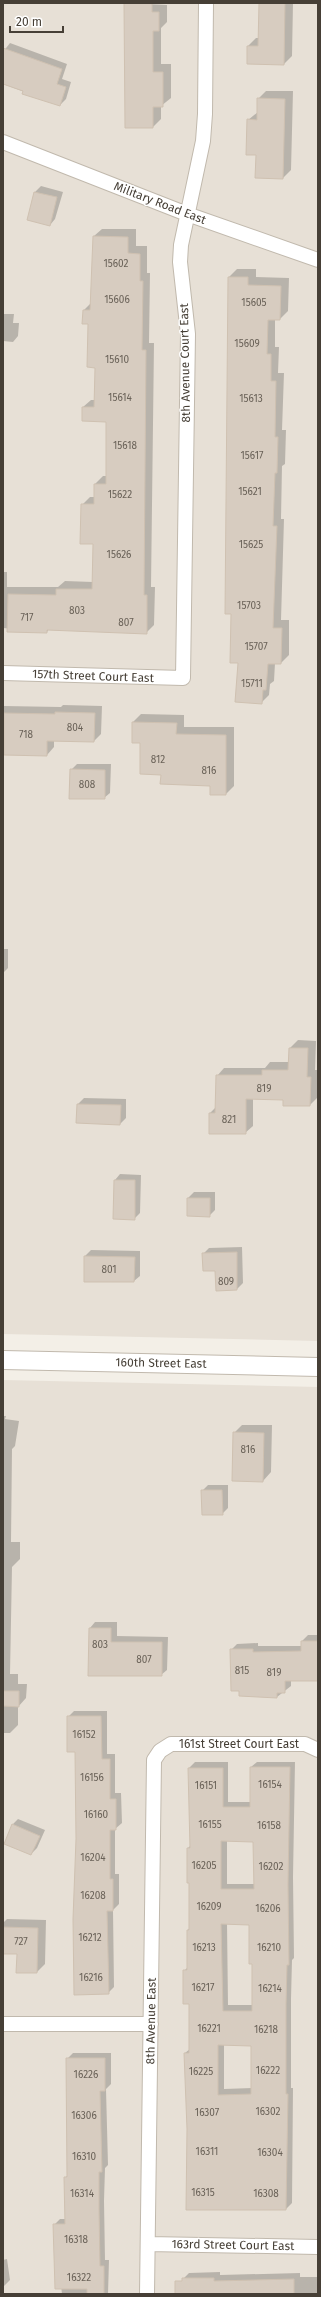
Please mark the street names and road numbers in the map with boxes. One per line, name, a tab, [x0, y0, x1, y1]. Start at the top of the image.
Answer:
street label: Military Road East	[112, 179, 209, 227]
street label: 8th Avenue Court East	[177, 303, 193, 423]
street label: 157th Street Court East	[32, 667, 155, 685]
street label: 160th Street East	[115, 1355, 207, 1371]
street label: 161st Street Court East	[179, 1737, 300, 1751]
street label: 8th Avenue East	[143, 1977, 159, 2065]
street label: 163rd Street Court East	[171, 2237, 295, 2253]

